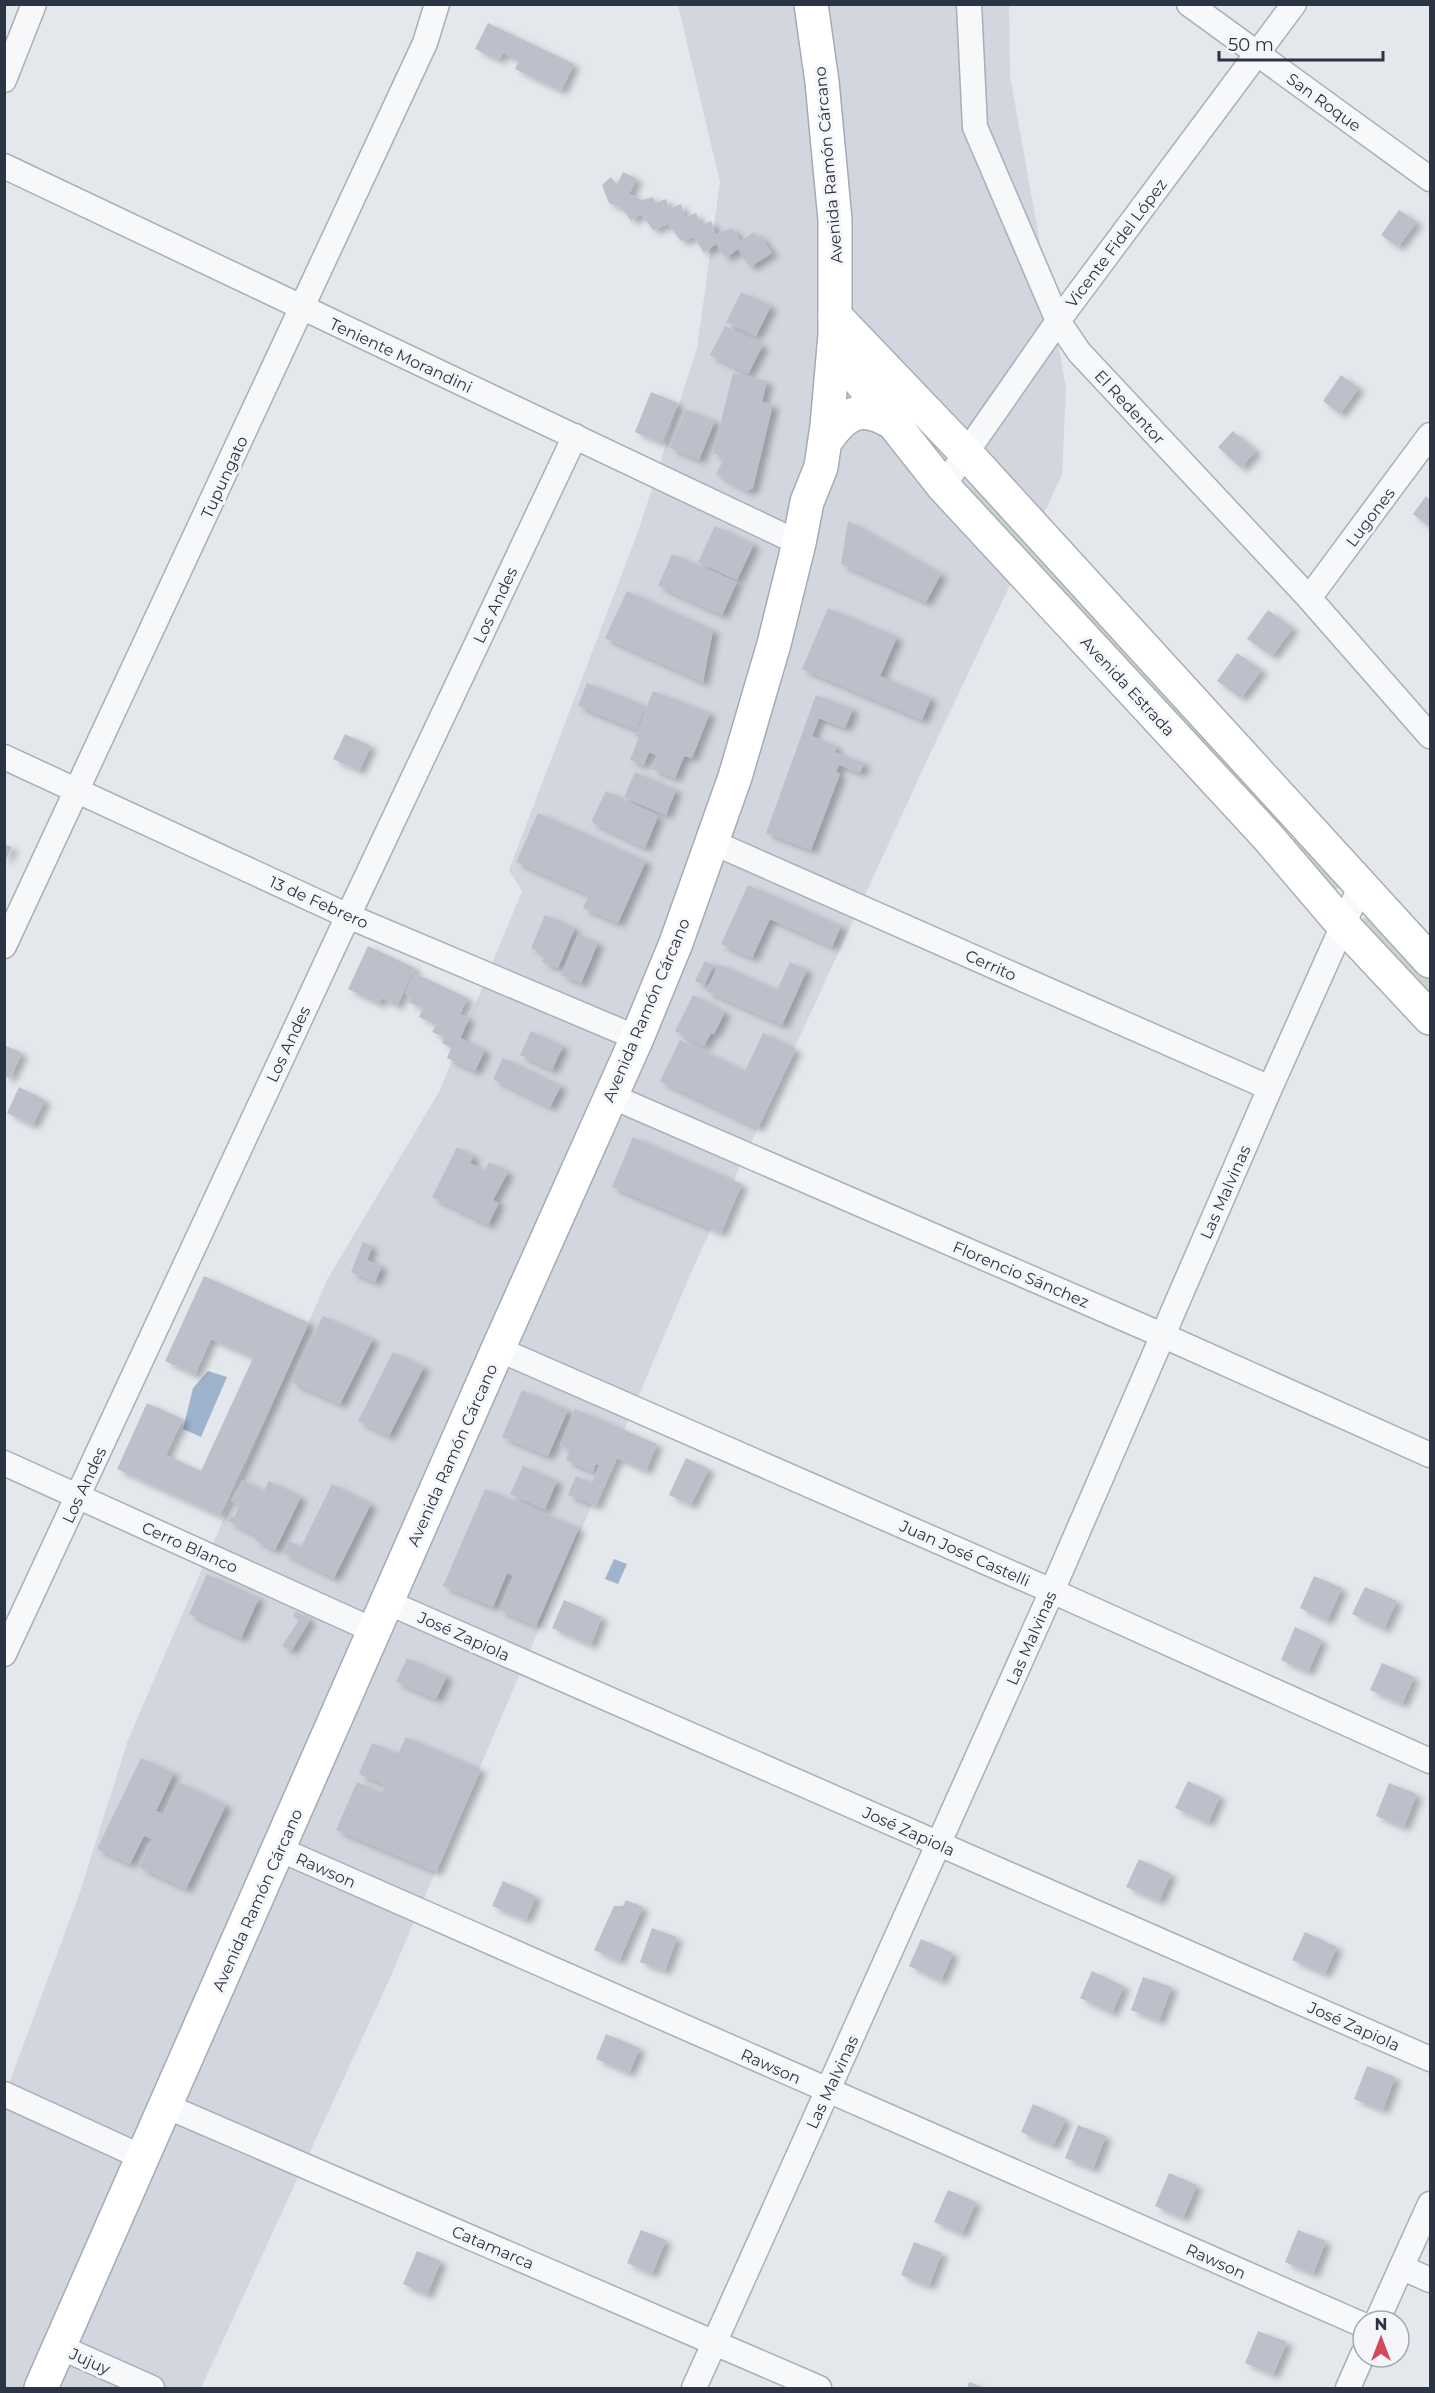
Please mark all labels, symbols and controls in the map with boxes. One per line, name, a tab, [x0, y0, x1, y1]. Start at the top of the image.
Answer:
scale bar	[1219, 24, 1382, 62]
text: 50 m	[1228, 34, 1274, 56]
street label: Avenida Ramón Cárcano	[810, 66, 847, 264]
street label: San Roque	[1283, 69, 1365, 136]
street label: Vicente Fidel López	[1062, 175, 1171, 311]
street label: Teniente Morandini	[326, 314, 475, 397]
street label: El Redentor	[1090, 366, 1169, 448]
street label: Tupungato	[197, 433, 252, 521]
street label: Lugones	[1342, 484, 1399, 551]
street label: Los Andes	[470, 564, 521, 646]
street label: Avenida Estrada	[1077, 633, 1179, 740]
street label: 13 de Febrero	[266, 872, 371, 933]
street label: Avenida Ramón Cárcano	[599, 915, 694, 1105]
street label: Cerrito	[962, 946, 1019, 985]
street label: Los Andes	[263, 1003, 314, 1085]
street label: Las Malvinas	[1196, 1142, 1255, 1242]
street label: Florencio Sánchez	[950, 1237, 1092, 1312]
street label: Avenida Ramón Cárcano	[404, 1361, 501, 1549]
street label: Los Andes	[59, 1444, 110, 1526]
street label: Juan José Castelli	[896, 1516, 1033, 1591]
street label: Cerro Blanco	[139, 1518, 241, 1577]
street label: Las Malvinas	[1002, 1588, 1061, 1688]
street label: José Zapiola	[414, 1607, 513, 1665]
street label: José Zapiola	[859, 1802, 958, 1860]
street label: Avenida Ramón Cárcano	[209, 1806, 306, 1994]
street label: Rawson	[293, 1849, 359, 1892]
street label: José Zapiola	[1304, 1997, 1403, 2055]
street label: Las Malvinas	[803, 2032, 862, 2132]
street label: Rawson	[738, 2045, 804, 2088]
street label: Catamarca	[449, 2222, 537, 2273]
street label: Rawson	[1183, 2240, 1249, 2283]
north arrow	[1351, 2309, 1411, 2369]
text: N	[1375, 2315, 1387, 2334]
street label: Jujuy	[66, 2344, 113, 2379]

